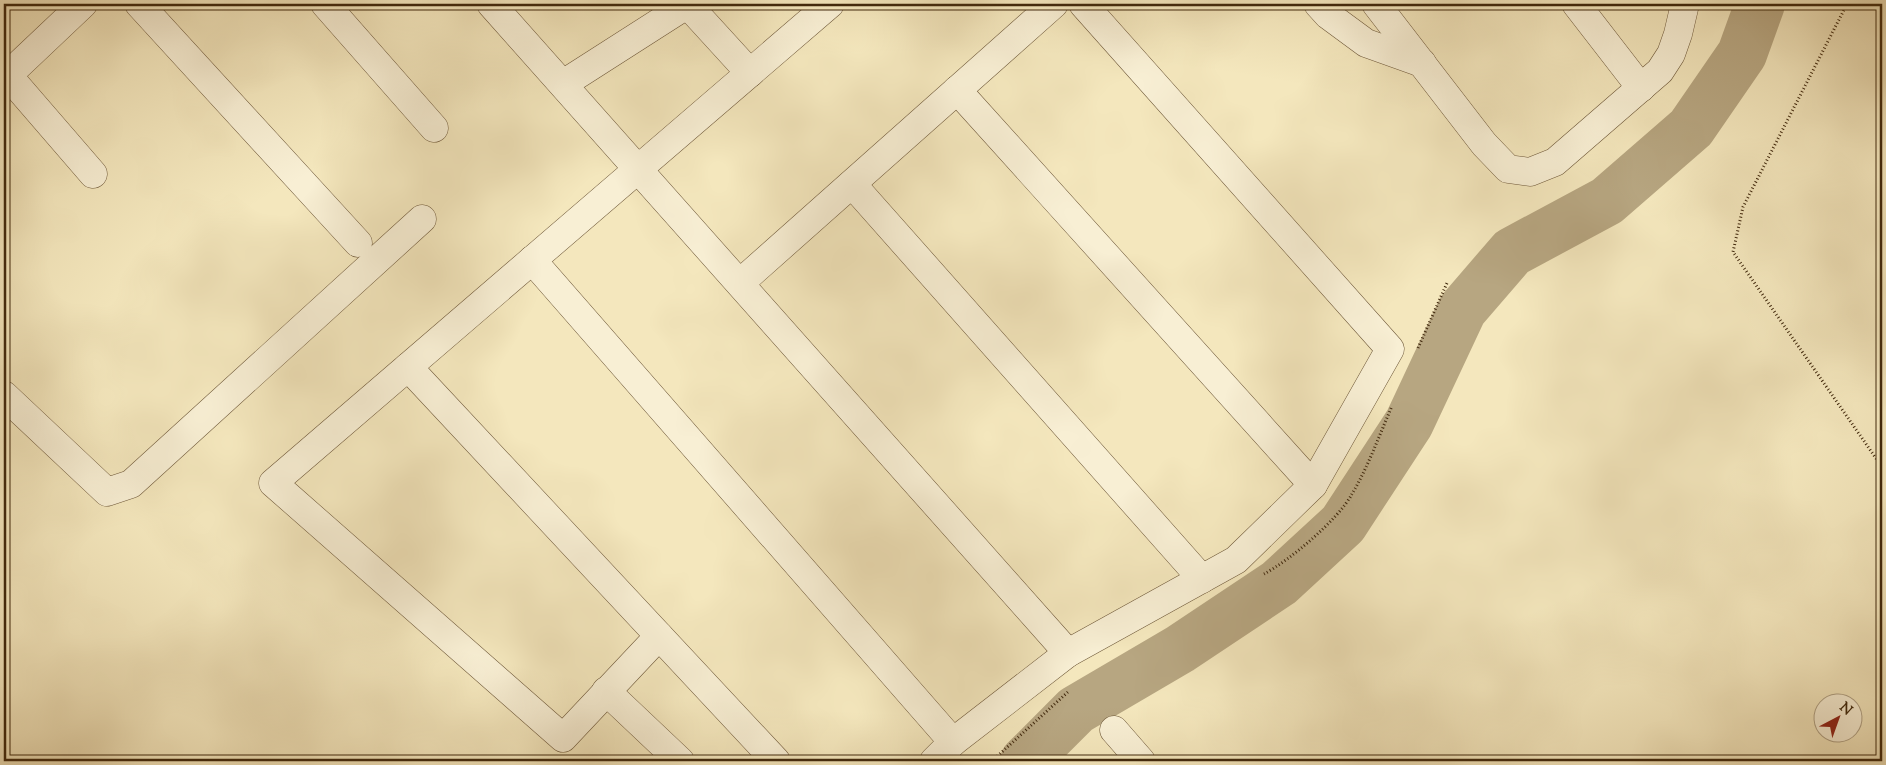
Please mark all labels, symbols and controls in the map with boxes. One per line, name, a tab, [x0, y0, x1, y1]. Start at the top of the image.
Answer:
north arrow	[1814, 692, 1864, 742]
text: N	[1834, 698, 1856, 721]

